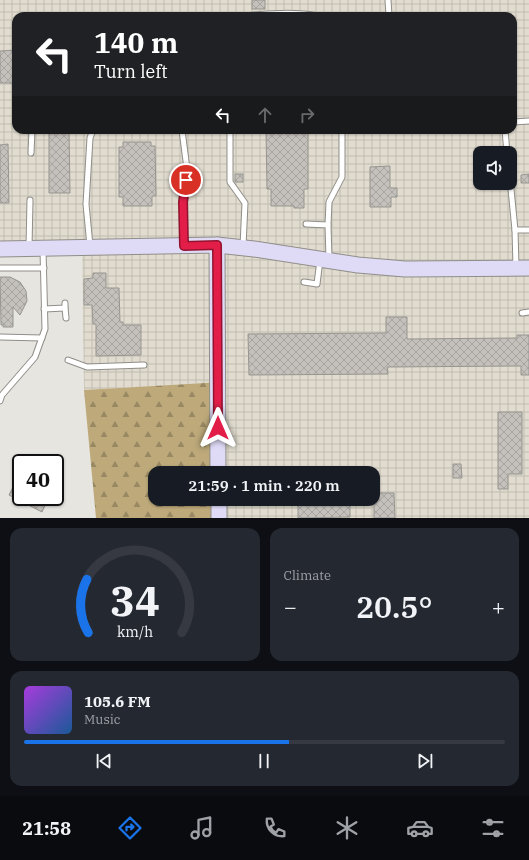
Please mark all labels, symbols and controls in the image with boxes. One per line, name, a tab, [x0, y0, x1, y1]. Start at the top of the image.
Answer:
text: 140 m	[94, 24, 178, 61]
icon: left	[28, 28, 80, 80]
text: Turn left	[94, 60, 168, 83]
icon: left	[212, 104, 234, 126]
icon: ahead	[254, 104, 276, 126]
icon: right	[296, 104, 318, 126]
map controls	[473, 146, 517, 190]
button: sound	[473, 146, 517, 190]
pin	[169, 163, 203, 197]
icon: arrive	[175, 169, 197, 191]
position arrow	[197, 407, 239, 449]
speed limit sign: 40	[12, 454, 64, 506]
text: 21:59 · 1 min · 220 m	[188, 476, 340, 495]
text: Climate	[284, 567, 331, 584]
text: 34	[110, 572, 160, 626]
text: 20.5°	[356, 587, 432, 626]
text: −	[284, 592, 297, 621]
text: +	[492, 592, 505, 621]
text: km/h	[117, 621, 153, 640]
text: 105.6 FM	[84, 692, 151, 711]
text: Music	[84, 711, 121, 728]
icon: previous	[93, 750, 115, 772]
icon: pause	[253, 750, 275, 772]
icon: next	[414, 750, 436, 772]
icon: directions	[116, 814, 144, 842]
icon: music	[188, 814, 216, 842]
icon: phone	[261, 814, 289, 842]
icon: climate	[333, 814, 361, 842]
icon: car	[406, 814, 434, 842]
icon: filters	[479, 814, 507, 842]
text: 21:58	[22, 817, 71, 840]

